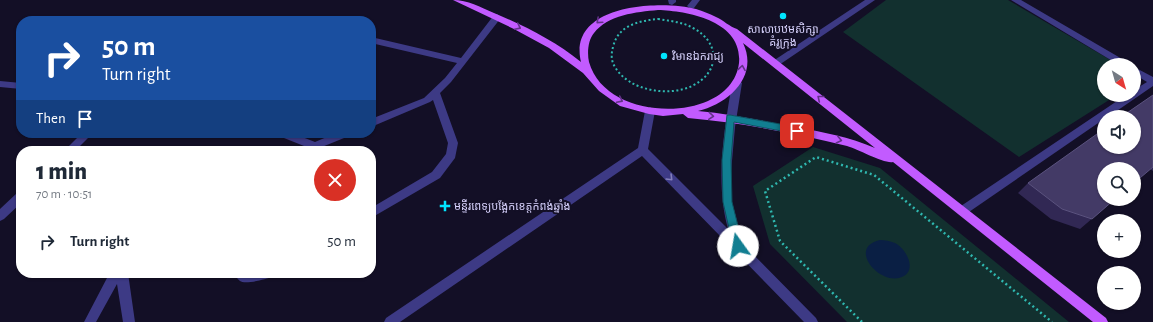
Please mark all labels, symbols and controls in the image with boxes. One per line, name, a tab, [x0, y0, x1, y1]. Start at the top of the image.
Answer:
marker: សាលាបឋមសិក្សា គំរូក្រុង	[778, 11, 788, 21]
one-way arrow	[596, 17, 604, 24]
one-way arrow	[514, 22, 521, 30]
place label: សាលាបឋមសិក្សា គំរូក្រុង	[747, 22, 819, 49]
icon: right	[36, 32, 88, 84]
text: 50 m	[102, 33, 156, 61]
place label: វិមានឯករាជ្យ	[671, 50, 724, 63]
marker: វិមានឯករាជ្យ	[659, 51, 669, 61]
north arrow	[1097, 58, 1141, 102]
map controls	[1097, 58, 1141, 310]
one-way arrow	[737, 65, 746, 72]
text: Turn right	[102, 66, 171, 84]
one-way arrow	[615, 95, 623, 103]
one-way arrow	[817, 96, 824, 103]
icon: arrive	[74, 108, 96, 130]
button: sound	[1097, 110, 1141, 154]
text: Then	[36, 111, 66, 126]
one-way arrow	[708, 111, 714, 120]
pin	[780, 114, 814, 148]
icon: arrive	[786, 120, 808, 142]
one-way arrow	[835, 135, 842, 144]
button: close	[314, 159, 356, 201]
text: 1 min	[36, 160, 87, 184]
button: search	[1097, 162, 1141, 206]
one-way arrow	[665, 173, 673, 181]
text: 70 m · 10:51	[36, 188, 92, 201]
place label: មន្ទីរពេទ្យបង្អែកខេត្តកំពង់ឆ្នាំង	[454, 199, 571, 213]
marker: មន្ទីរពេទ្យបង្អែកខេត្តកំពង់ឆ្នាំង	[439, 200, 451, 212]
button: +	[1097, 214, 1141, 258]
position arrow	[717, 225, 759, 267]
icon: right	[36, 231, 58, 253]
text: Turn right	[70, 234, 129, 249]
text: 50 m	[327, 234, 356, 249]
button: −	[1097, 266, 1141, 310]

